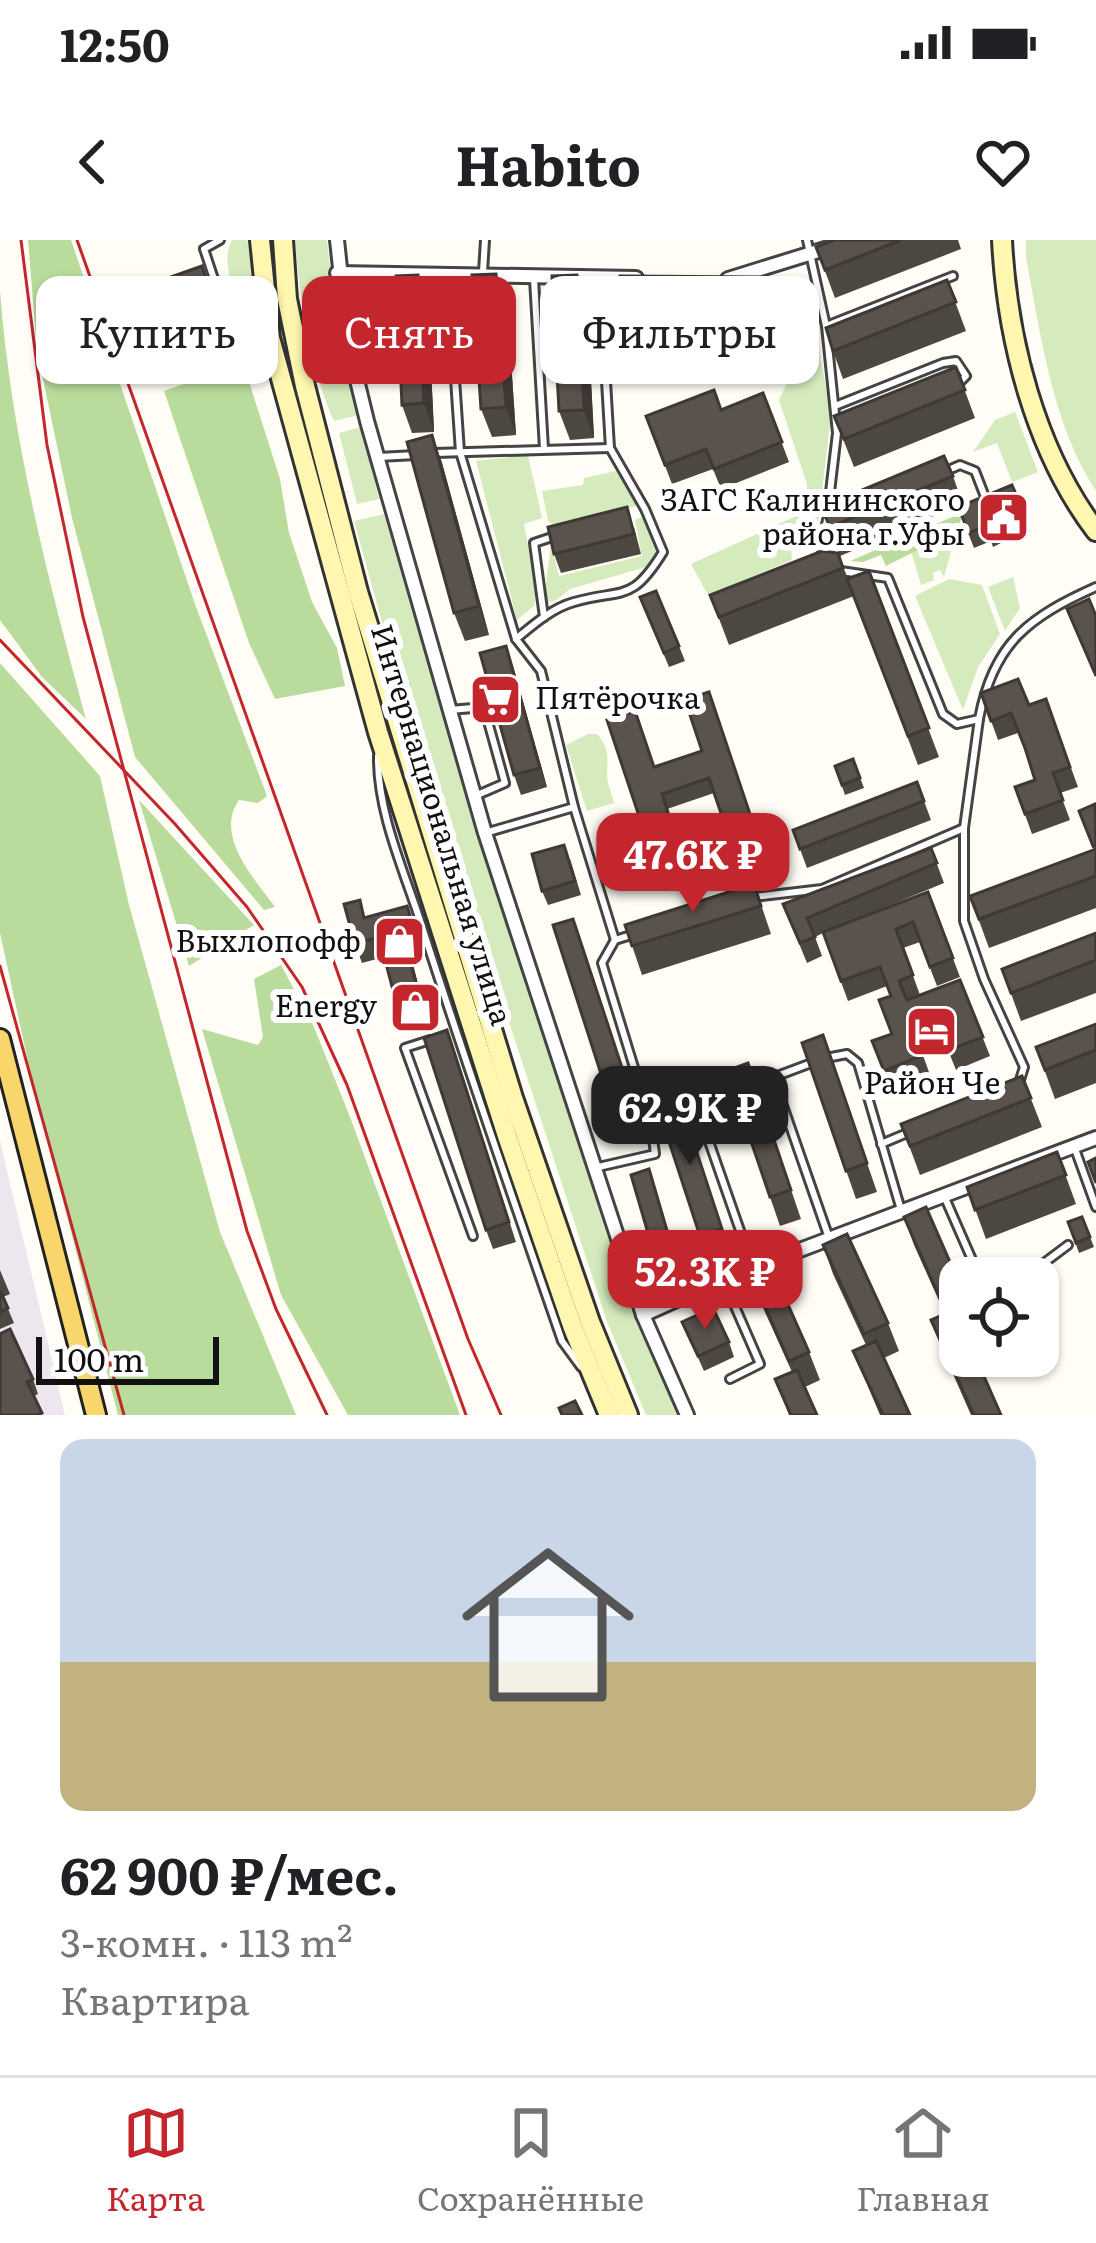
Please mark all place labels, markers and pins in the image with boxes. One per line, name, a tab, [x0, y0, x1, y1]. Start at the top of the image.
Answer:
place label: ЗАГС Калининского района г.Уфы	[660, 476, 965, 554]
public building icon: ЗАГС Калининского района г.Уфы	[976, 490, 1032, 546]
supermarket icon: Пятёрочка	[468, 671, 524, 727]
place label: Пятёрочка	[535, 674, 701, 718]
pin: 47.6K ₽	[582, 813, 804, 915]
shop icon: Выхлопофф	[372, 914, 428, 970]
place label: Выхлопофф	[176, 917, 361, 961]
shop icon: Energy	[388, 979, 444, 1035]
place label: Energy	[275, 982, 378, 1026]
hotel icon: Район Че	[904, 1004, 960, 1060]
place label: Район Че	[864, 1059, 1000, 1103]
pin: 62.9K ₽	[579, 1066, 801, 1168]
pin: 52.3K ₽	[594, 1230, 816, 1332]

